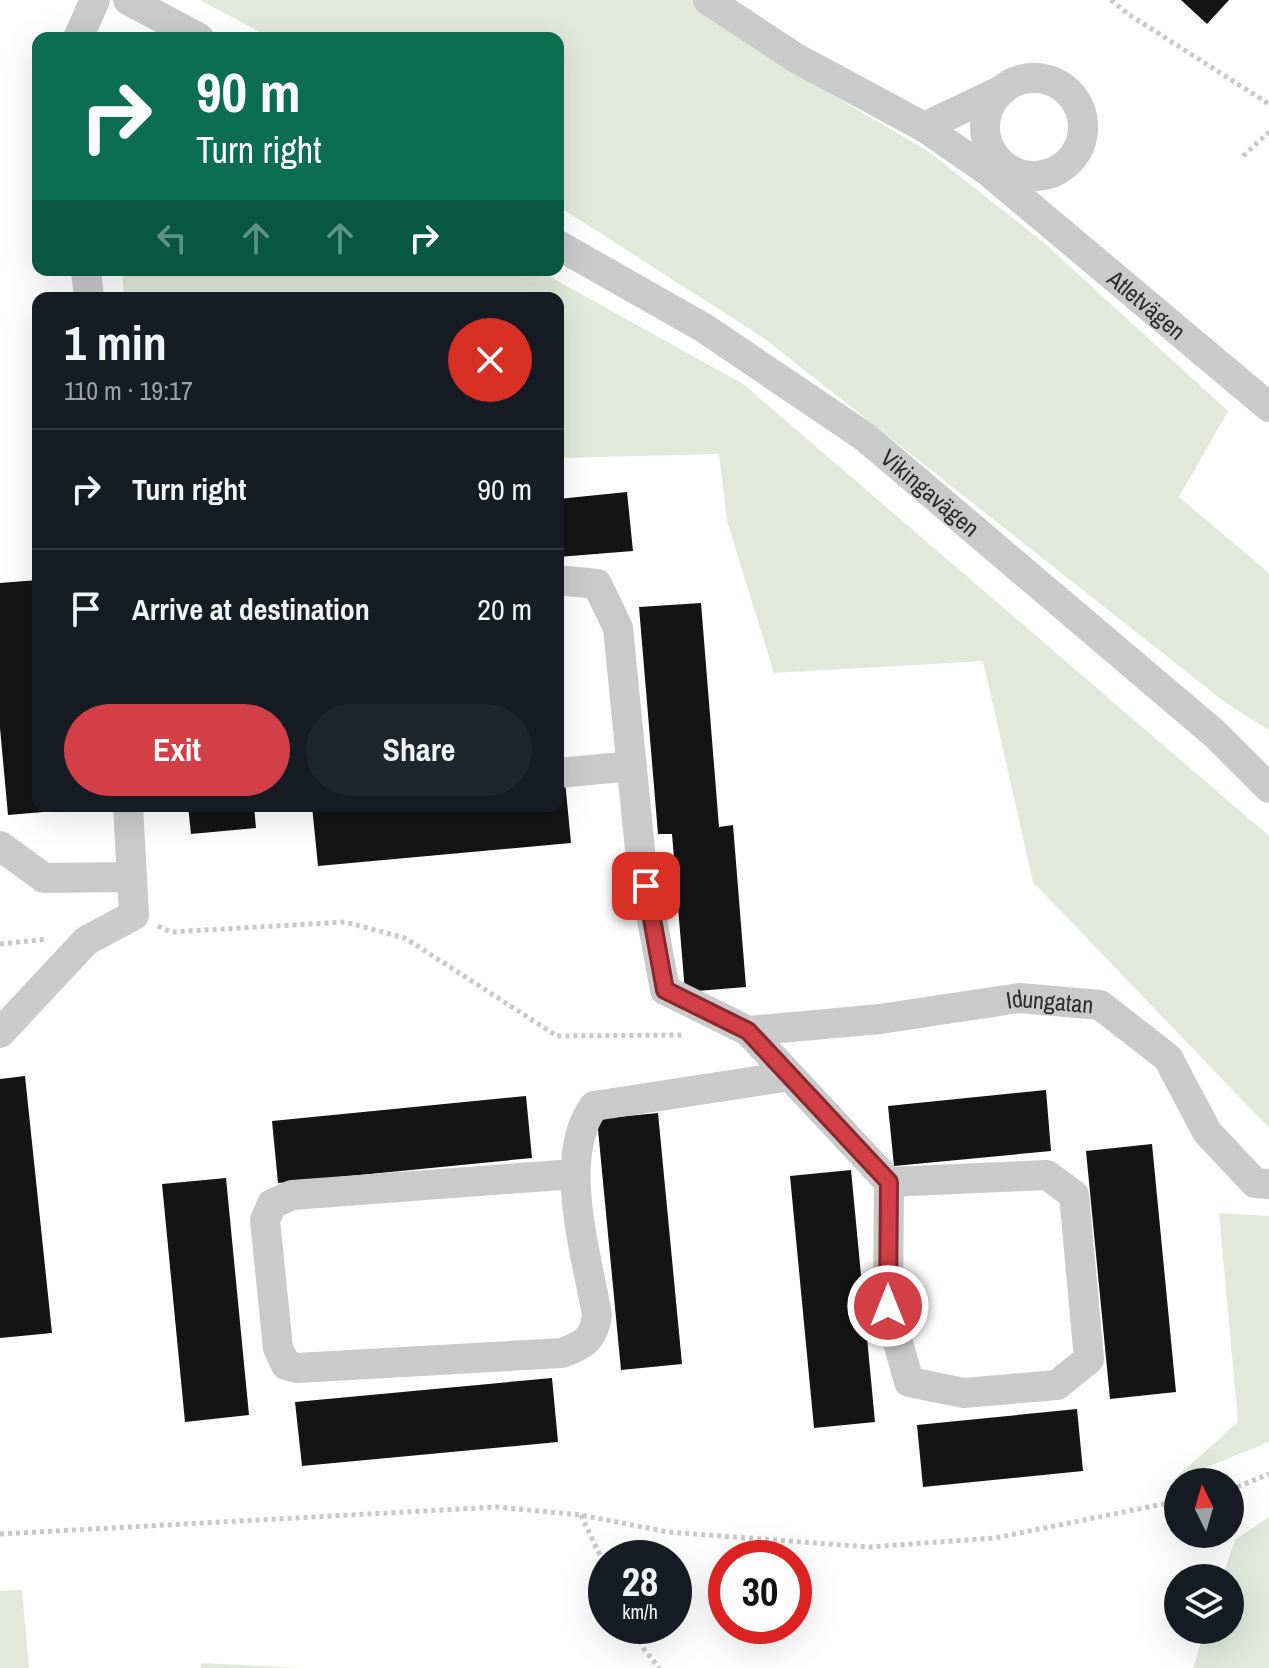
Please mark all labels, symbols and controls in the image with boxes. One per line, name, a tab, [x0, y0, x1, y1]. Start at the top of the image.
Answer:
text: 90 m	[196, 54, 301, 129]
icon: right	[64, 64, 168, 168]
text: Turn right	[196, 126, 321, 174]
icon: left	[150, 216, 194, 260]
icon: ahead	[234, 216, 278, 260]
icon: ahead	[318, 216, 362, 260]
icon: right	[402, 216, 446, 260]
street label: Atletvägen	[1100, 262, 1193, 347]
text: 1 min	[64, 310, 167, 375]
button: close	[448, 318, 532, 402]
text: 110 m · 19:17	[64, 373, 193, 408]
street label: Vikingavägen	[874, 441, 986, 543]
icon: right	[64, 467, 108, 511]
text: Turn right	[132, 469, 246, 509]
text: 90 m	[477, 469, 532, 509]
icon: arrive	[64, 587, 108, 631]
text: Arrive at destination	[132, 589, 370, 629]
text: 20 m	[477, 589, 532, 629]
button: Exit	[64, 704, 290, 796]
button: Share	[306, 704, 532, 796]
pin	[612, 852, 680, 920]
icon: arrive	[624, 864, 668, 908]
street label: Idungatan	[1004, 982, 1095, 1020]
position arrow	[846, 1264, 930, 1348]
north arrow	[1164, 1468, 1244, 1548]
map controls	[1164, 1468, 1244, 1644]
speed limit sign: 30	[708, 1540, 812, 1644]
text: 28	[622, 1555, 658, 1608]
button: layers	[1164, 1564, 1244, 1644]
text: km/h	[622, 1598, 658, 1625]

